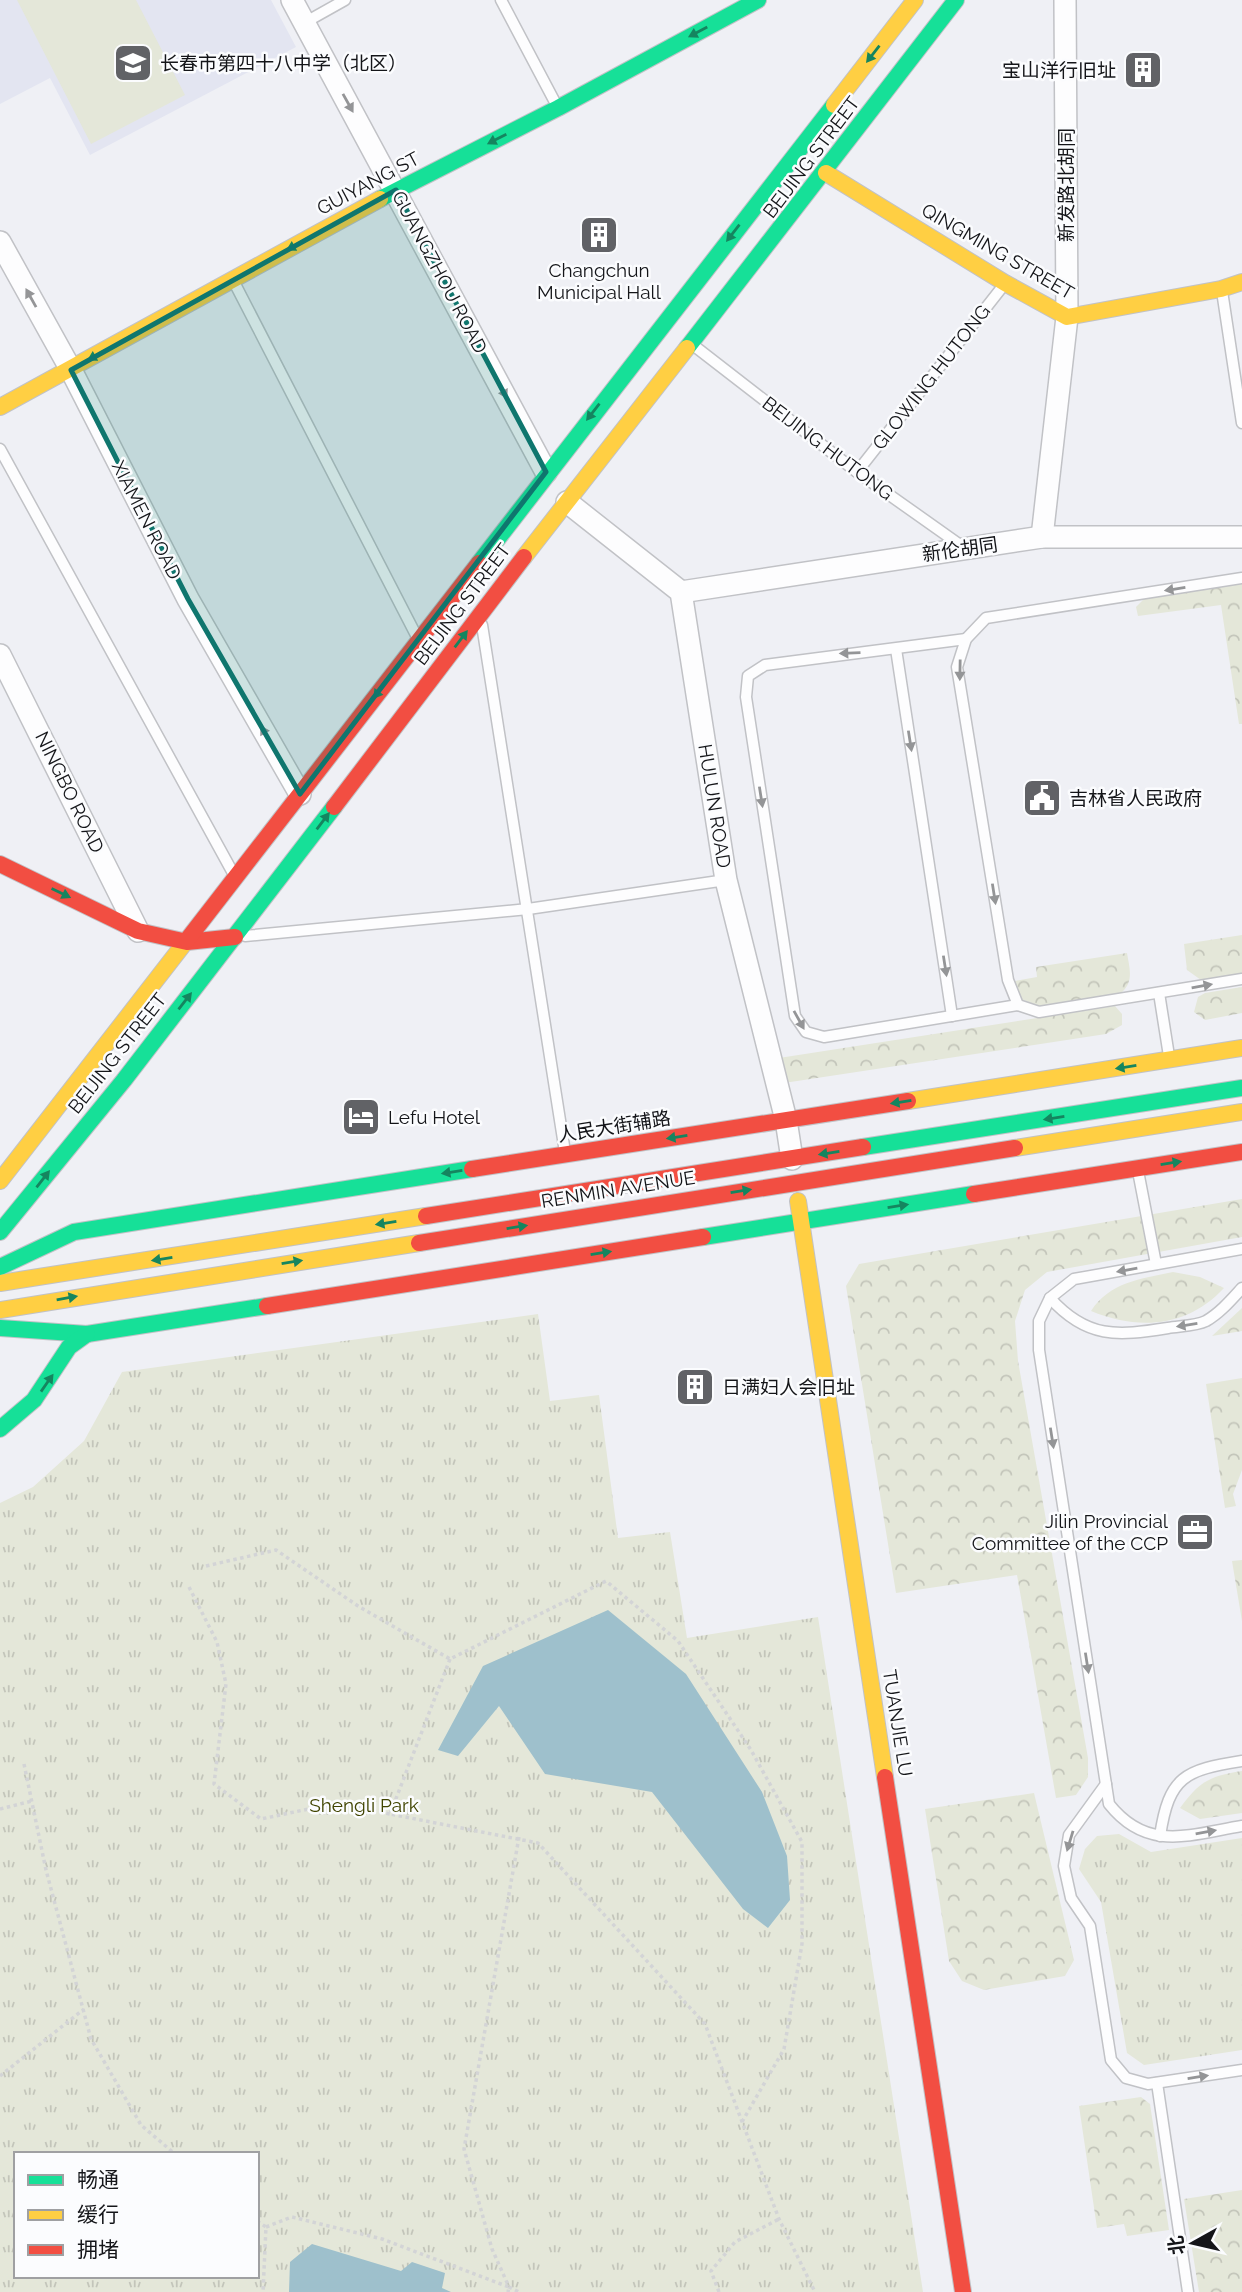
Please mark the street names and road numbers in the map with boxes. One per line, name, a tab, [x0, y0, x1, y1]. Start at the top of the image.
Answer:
street label: BEIJING STREET	[758, 92, 864, 222]
street label: 新发路北胡同	[1055, 128, 1077, 242]
street label: GUIYANG ST	[313, 147, 423, 219]
street label: GUANGZHOU ROAD	[388, 187, 492, 357]
street label: QINGMING STREET	[918, 198, 1078, 304]
street label: GLOWING HUTONG	[868, 300, 994, 454]
street label: BEIJING HUTONG	[758, 392, 898, 504]
street label: XIAMEN ROAD	[108, 457, 186, 583]
street label: 新伦胡同	[921, 533, 999, 565]
street label: BEIJING STREET	[409, 539, 515, 669]
street label: NINGBO ROAD	[31, 728, 109, 856]
street label: HULUN ROAD	[694, 742, 736, 870]
street label: BEIJING STREET	[63, 988, 171, 1117]
street label: 人民大街辅路	[556, 1106, 672, 1146]
street label: RENMIN AVENUE	[539, 1166, 697, 1212]
street label: TUANJIE LU	[879, 1668, 917, 1778]

